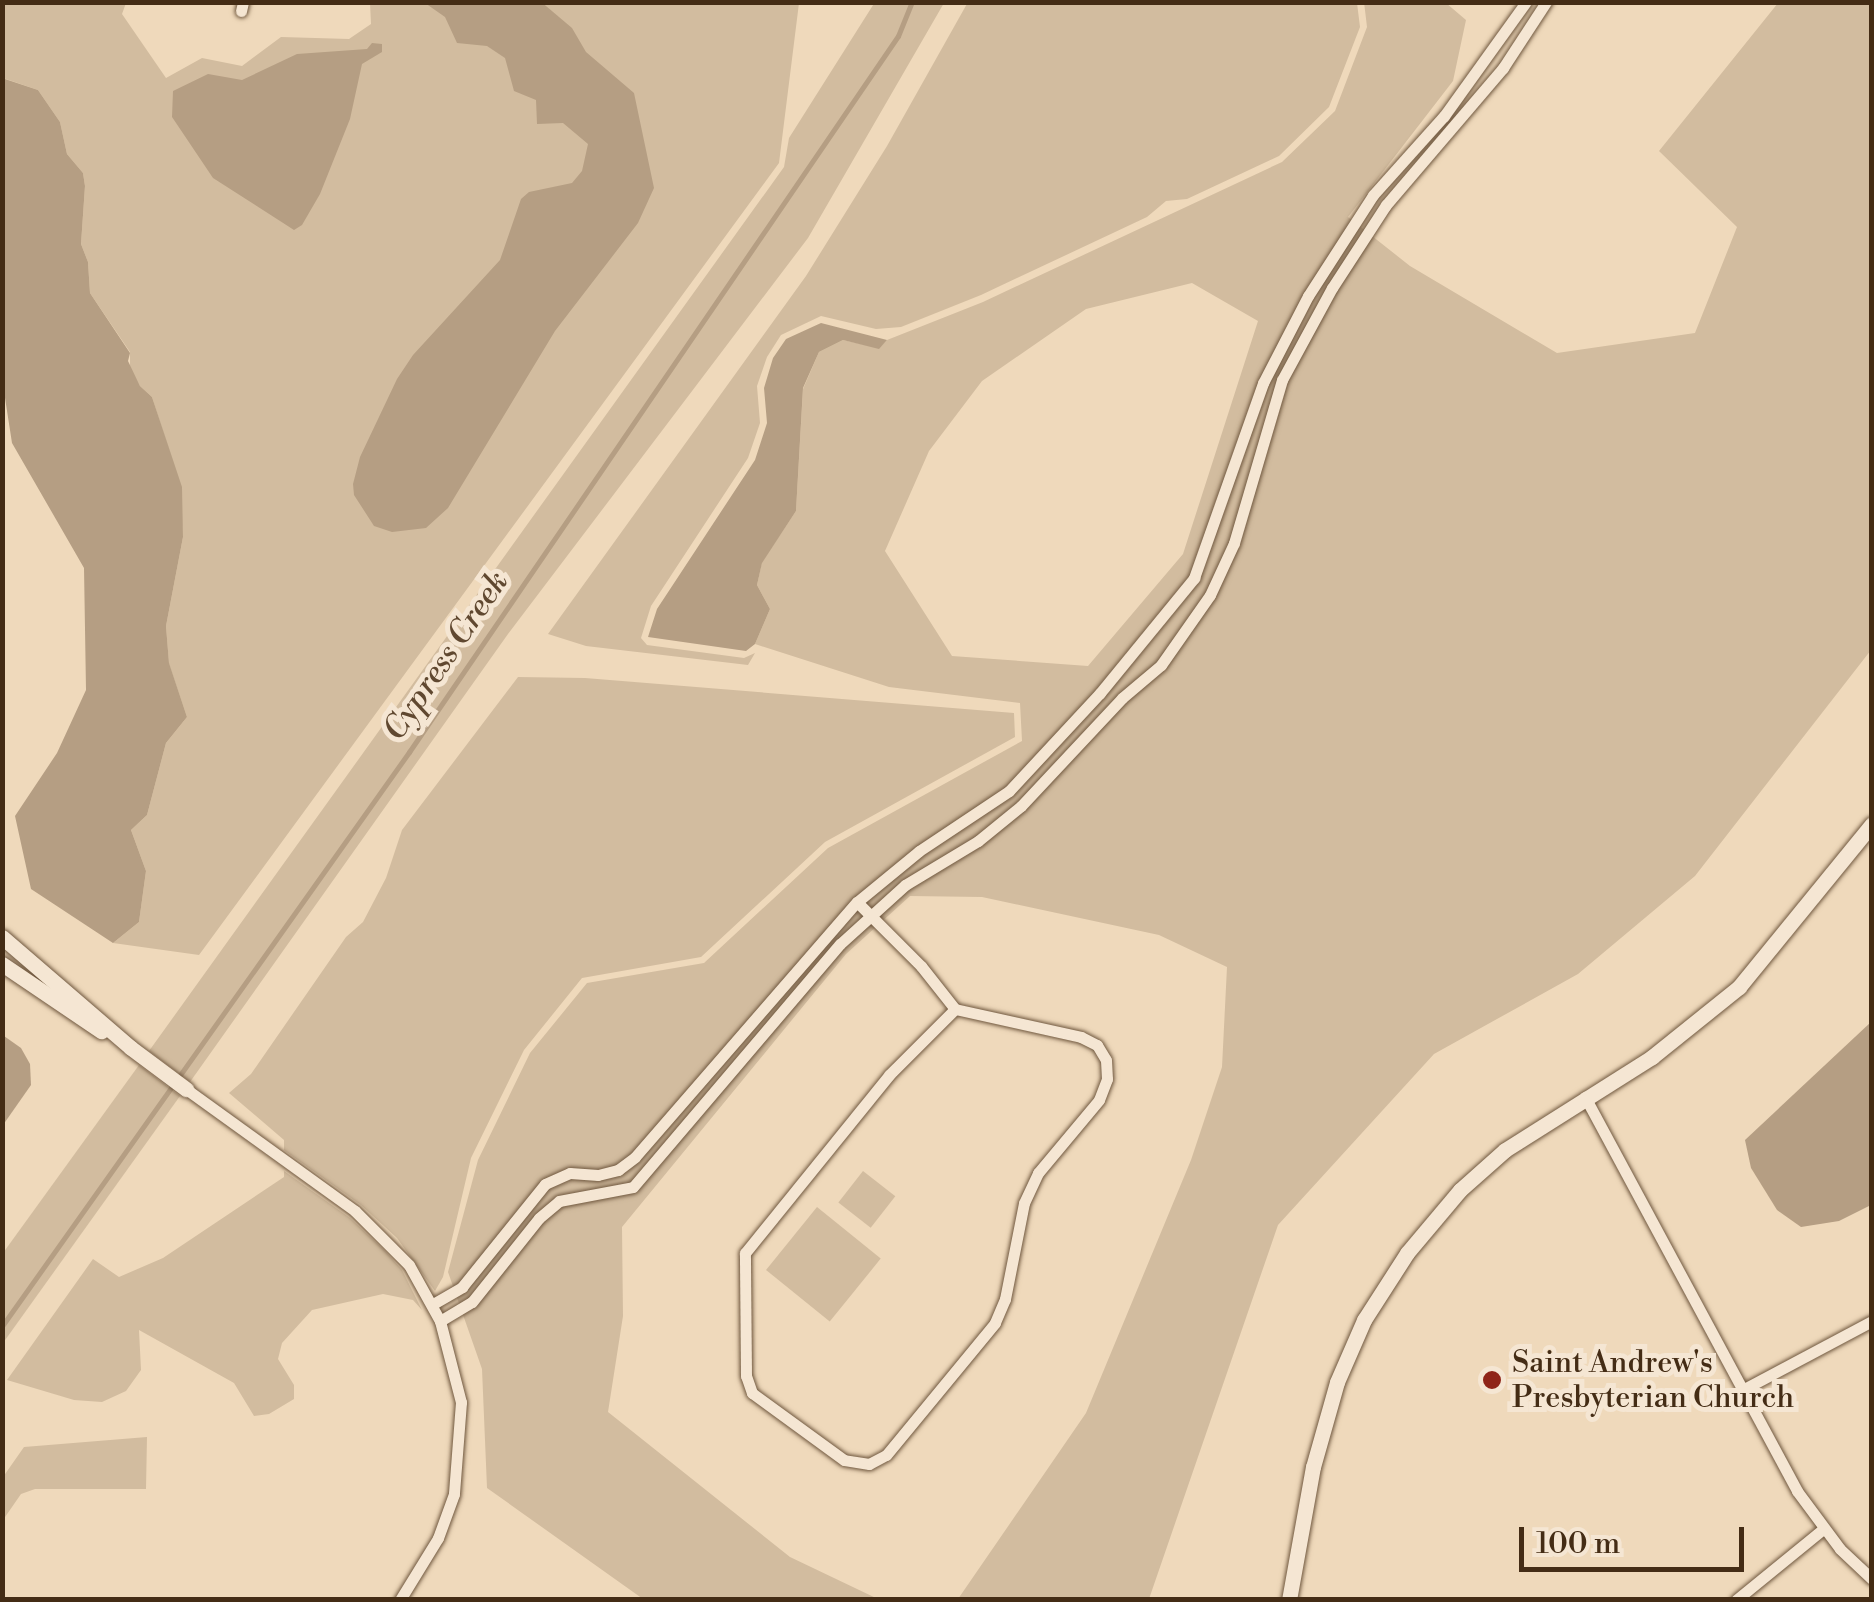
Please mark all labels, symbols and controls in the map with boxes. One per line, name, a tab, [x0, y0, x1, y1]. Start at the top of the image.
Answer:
water label: Cypress Creek	[375, 564, 517, 748]
place label: Saint Andrew's Presbyterian Church	[1512, 1345, 1794, 1416]
marker: Saint Andrew's Presbyterian Church	[1481, 1369, 1503, 1391]
scale bar	[1524, 1507, 1749, 1569]
text: 100 m	[1536, 1525, 1620, 1563]

